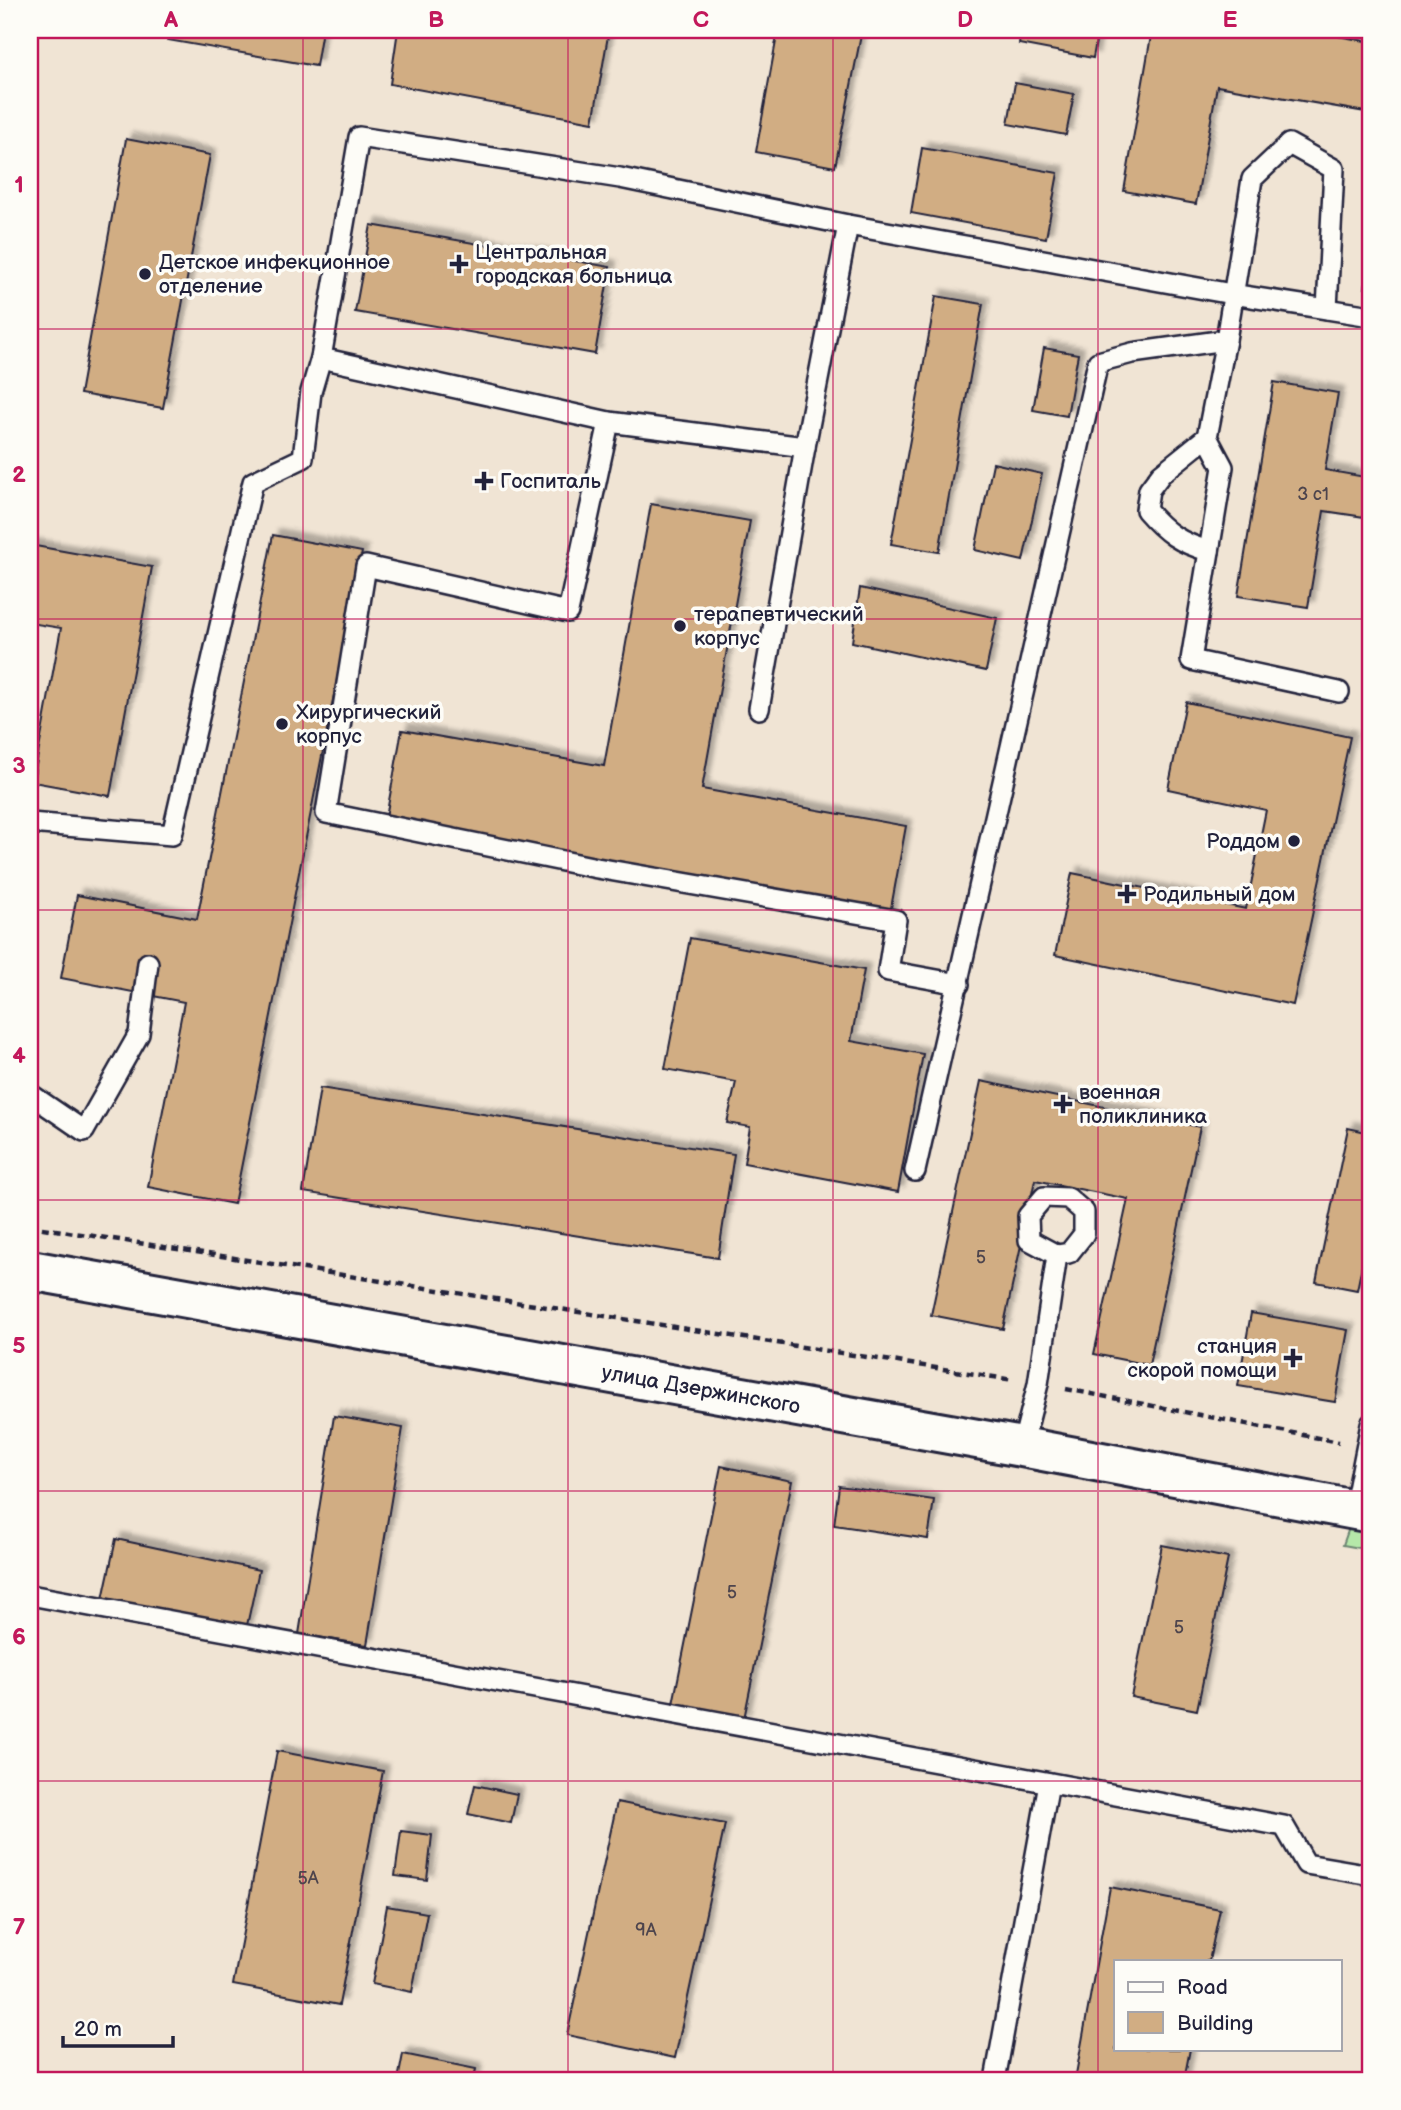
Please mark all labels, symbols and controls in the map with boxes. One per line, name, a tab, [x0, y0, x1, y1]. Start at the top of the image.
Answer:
text: A	[163, 6, 179, 34]
text: B	[428, 6, 444, 34]
text: C	[693, 6, 709, 34]
text: D	[957, 6, 973, 34]
text: E	[1223, 6, 1238, 34]
text: 1	[14, 171, 24, 199]
place label: Центральная городская больница	[475, 240, 673, 289]
place label: Детское инфекционное отделение	[159, 250, 390, 299]
marker: Центральная городская больница	[449, 254, 469, 274]
marker: Детское инфекционное отделение	[137, 266, 153, 282]
text: 2	[12, 461, 26, 489]
place label: Госпиталь	[500, 469, 601, 494]
marker: Госпиталь	[474, 471, 494, 491]
house number: 3 с1	[1297, 484, 1329, 505]
place label: терапевтический корпус	[694, 602, 864, 651]
marker: терапевтический корпус	[672, 618, 688, 634]
place label: Хирургический корпус	[296, 700, 441, 749]
marker: Хирургический корпус	[274, 716, 290, 732]
text: 3	[12, 752, 26, 780]
place label: Роддом	[1206, 829, 1280, 854]
marker: Роддом	[1286, 833, 1302, 849]
place label: Родильный дом	[1143, 882, 1296, 907]
marker: Родильный дом	[1117, 884, 1137, 904]
text: 4	[12, 1042, 26, 1070]
place label: военная поликлиника	[1079, 1080, 1208, 1129]
marker: военная поликлиника	[1053, 1094, 1073, 1114]
house number: 5	[976, 1247, 986, 1268]
text: 5	[12, 1332, 26, 1360]
place label: станция скорой помощи	[1128, 1334, 1277, 1383]
marker: станция скорой помощи	[1283, 1348, 1303, 1368]
street label: улица Дзержинского	[600, 1360, 802, 1419]
house number: 5	[727, 1582, 737, 1603]
house number: 5	[1174, 1617, 1184, 1638]
text: 6	[12, 1623, 26, 1651]
house number: 5А	[297, 1868, 319, 1889]
text: 7	[13, 1913, 26, 1941]
house number: 9А	[635, 1920, 657, 1941]
legend	[1114, 1960, 1342, 2050]
text: Road	[1177, 1975, 1228, 2000]
scale bar	[63, 2005, 173, 2049]
text: Building	[1177, 2011, 1253, 2036]
text: 20 m	[74, 2017, 122, 2042]

